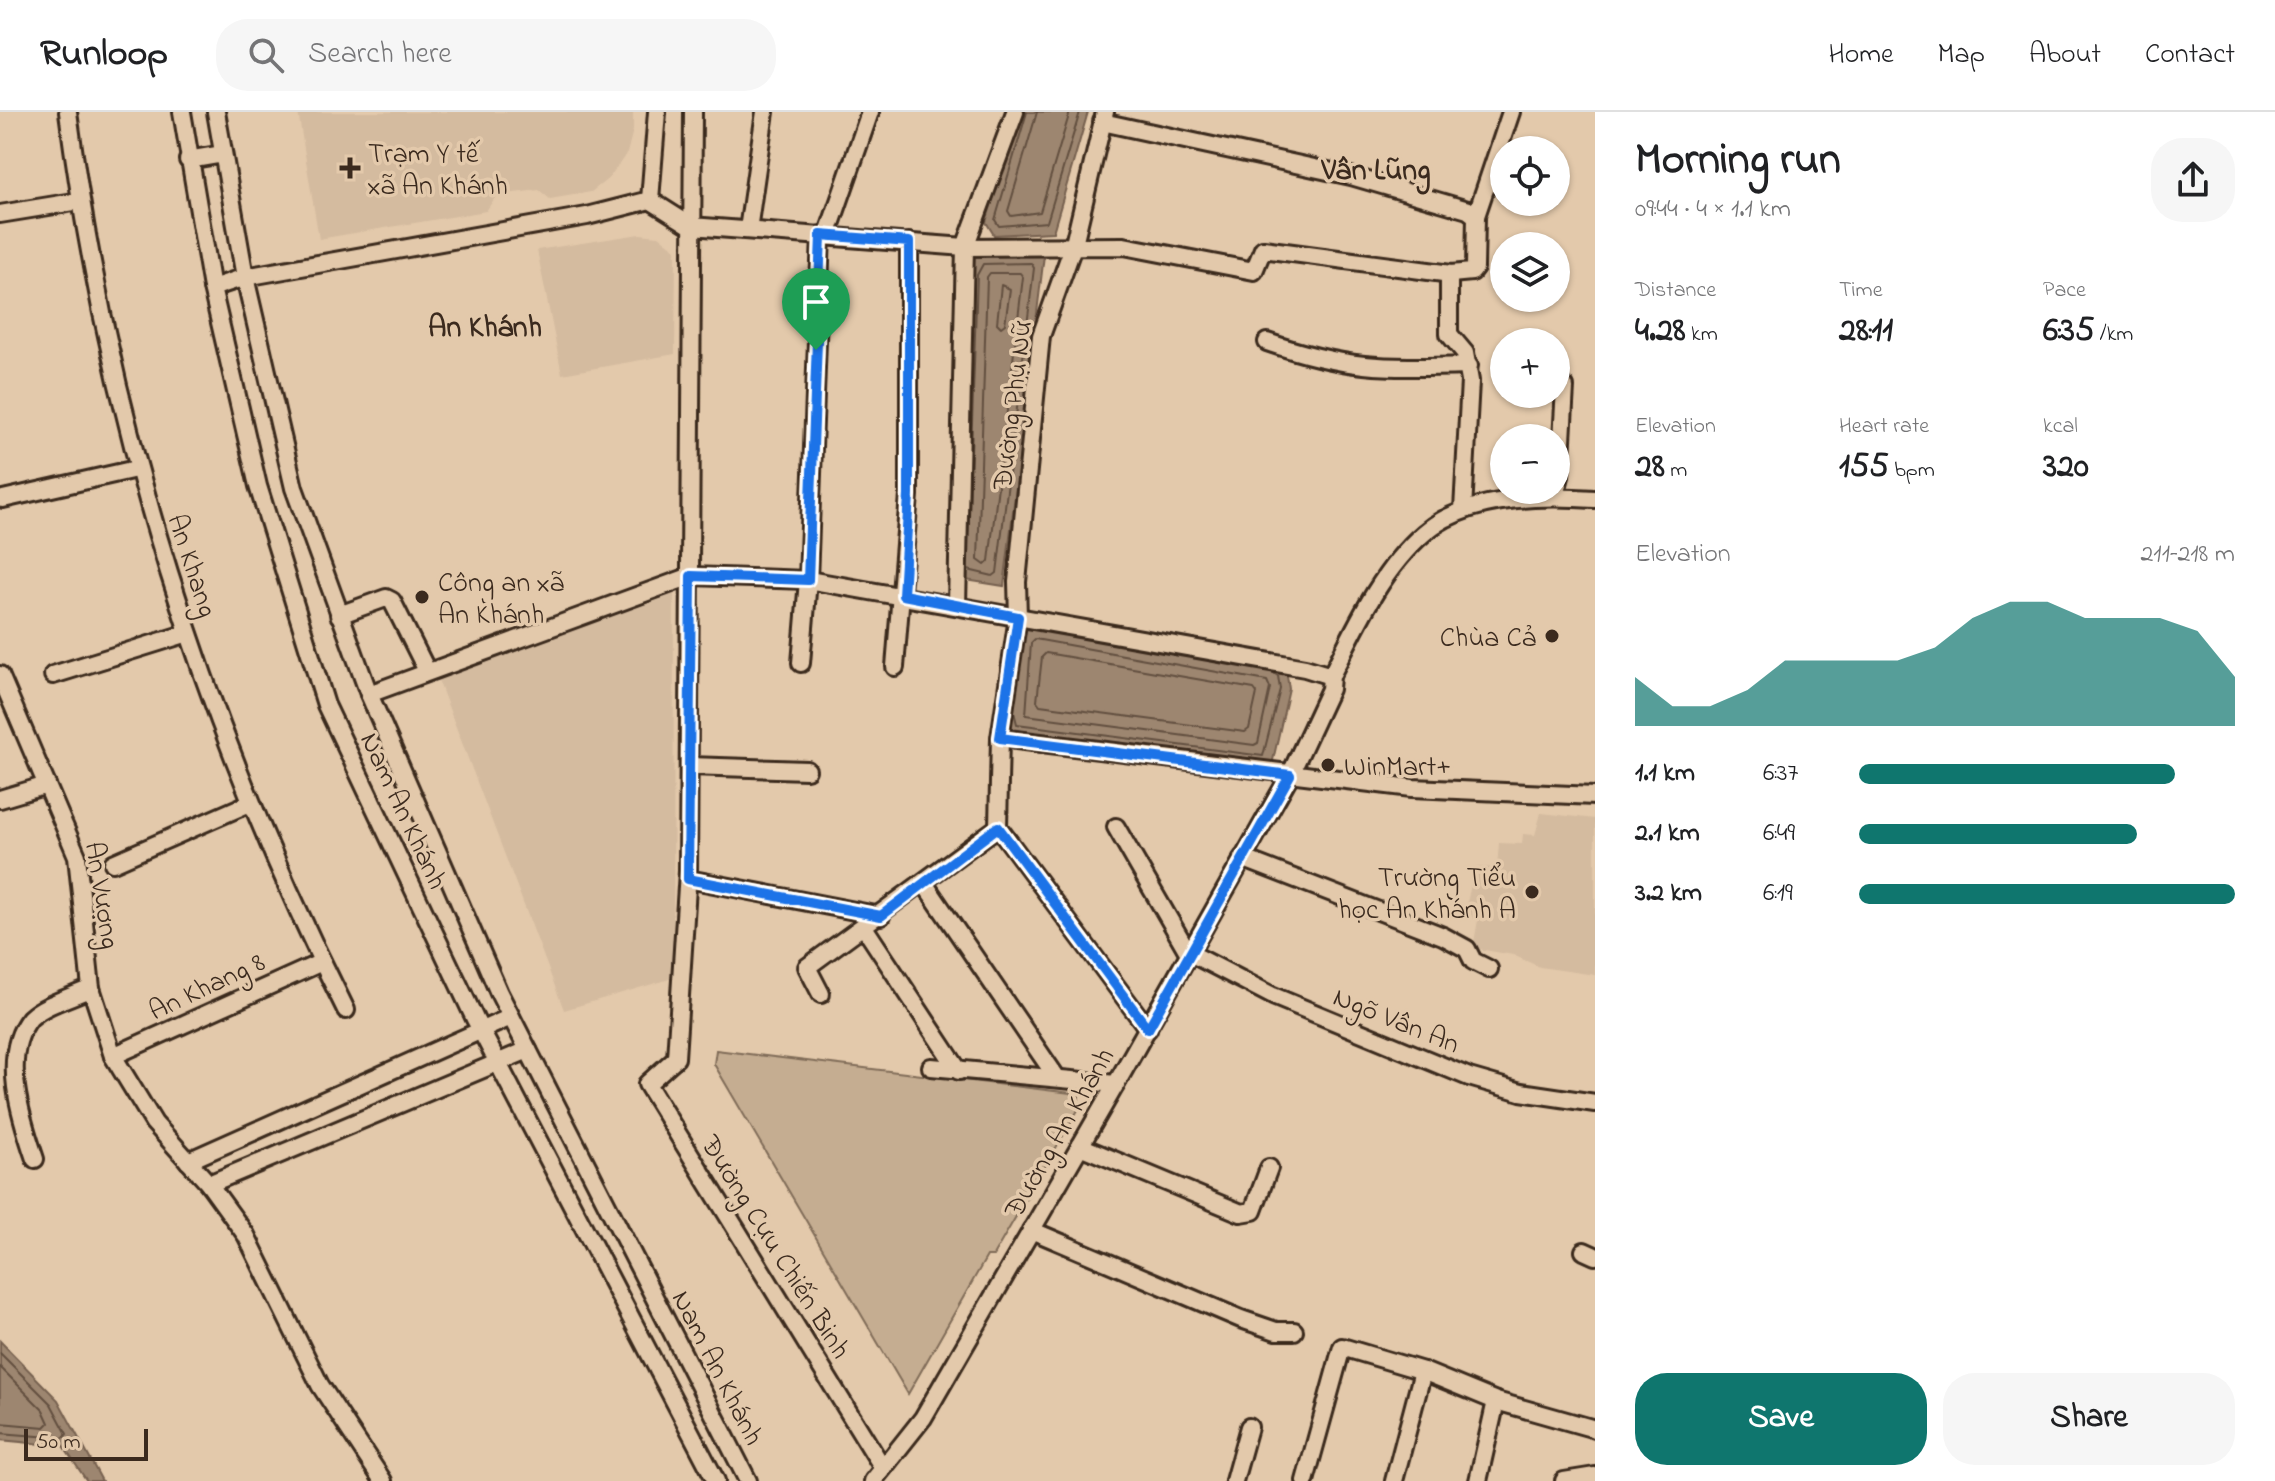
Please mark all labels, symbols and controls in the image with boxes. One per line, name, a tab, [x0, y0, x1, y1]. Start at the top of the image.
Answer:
search box	[216, 19, 776, 91]
text: Runloop	[40, 27, 168, 83]
icon: search	[244, 33, 288, 77]
text: Search here	[308, 33, 452, 77]
text: Home	[1828, 35, 1894, 76]
text: Map	[1938, 35, 1985, 76]
text: About	[2029, 35, 2101, 76]
text: Contact	[2145, 35, 2235, 76]
text: Morning run	[1635, 129, 1841, 193]
place label: Trạm Y tế xã An Khánh	[367, 135, 508, 208]
map controls	[1490, 136, 1570, 504]
button: locate	[1490, 136, 1570, 216]
button: share	[2151, 138, 2235, 222]
district label: Vân Lũng	[1320, 150, 1431, 195]
marker: Trạm Y tế xã An Khánh	[339, 157, 361, 179]
text: 09:44 · 4 × 1.1 km	[1635, 191, 1791, 229]
button: layers	[1490, 232, 1570, 312]
pin	[782, 268, 850, 350]
text: Distance	[1635, 275, 1716, 307]
text: Time	[1839, 275, 1883, 307]
text: Pace	[2043, 275, 2086, 307]
icon: arrive	[794, 280, 838, 324]
district label: An Khánh	[428, 307, 542, 351]
text: 4.28	[1635, 307, 1686, 357]
text: 28:11	[1839, 307, 1893, 357]
text: 6:35	[2043, 307, 2094, 357]
street label: Đường Phụ Nữ	[984, 318, 1045, 493]
text: km	[1686, 319, 1718, 351]
text: /km	[2094, 319, 2133, 351]
button: +	[1490, 328, 1570, 408]
text: Elevation	[1635, 411, 1716, 443]
text: Heart rate	[1839, 411, 1929, 443]
text: kcal	[2043, 411, 2078, 443]
button: −	[1490, 424, 1570, 504]
text: 28	[1635, 443, 1665, 493]
text: 155	[1839, 443, 1889, 493]
text: 320	[2043, 443, 2089, 493]
text: m	[1665, 455, 1687, 487]
text: bpm	[1889, 455, 1935, 487]
street label: An Khang	[155, 509, 227, 623]
text: Elevation	[1635, 536, 1731, 574]
text: 211–218 m	[2140, 536, 2235, 574]
place label: Công an xã An Khánh	[438, 564, 564, 637]
marker: Công an xã An Khánh	[413, 588, 431, 606]
place label: Chùa Cả	[1440, 619, 1536, 660]
marker: Chùa Cả	[1543, 627, 1561, 645]
street label: Nam An Khánh	[348, 726, 456, 897]
place label: WinMart+	[1344, 748, 1451, 789]
text: 1.1 km	[1635, 755, 1695, 793]
text: 6:37	[1763, 755, 1798, 793]
marker: WinMart+	[1319, 756, 1337, 774]
text: 2.1 km	[1635, 815, 1700, 853]
text: 6:49	[1763, 815, 1795, 853]
street label: An Vượng	[72, 839, 129, 952]
place label: Trường Tiểu học An Khánh A	[1338, 859, 1516, 932]
text: 3.2 km	[1635, 875, 1702, 913]
text: 6:19	[1763, 875, 1793, 913]
marker: Trường Tiểu học An Khánh A	[1523, 883, 1541, 901]
street label: An Khang 8	[143, 943, 272, 1033]
street label: Ngõ Vân An	[1326, 978, 1465, 1066]
street label: Đường An Khánh	[995, 1041, 1126, 1227]
street label: Đường Cựu Chiến Binh	[688, 1127, 859, 1368]
street label: Nam An Khánh	[659, 1284, 772, 1453]
button: Save	[1635, 1373, 1927, 1465]
button: Share	[1943, 1373, 2235, 1465]
scale bar	[24, 1425, 148, 1461]
text: 50 m	[36, 1427, 81, 1459]

